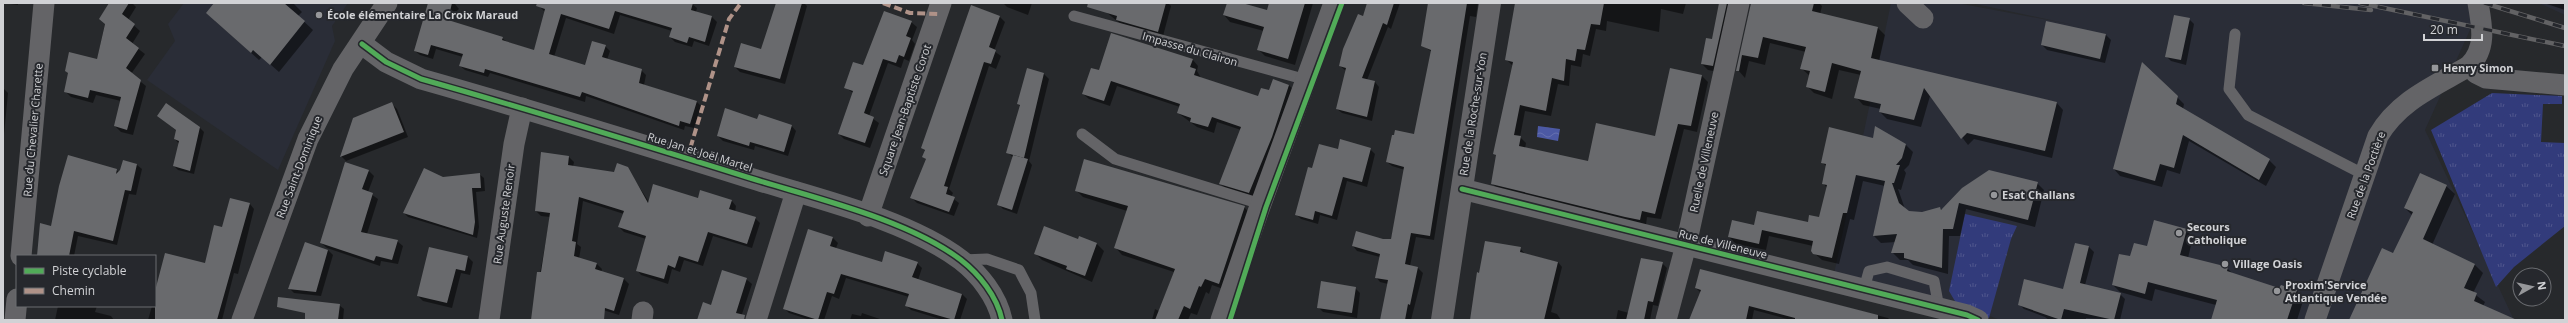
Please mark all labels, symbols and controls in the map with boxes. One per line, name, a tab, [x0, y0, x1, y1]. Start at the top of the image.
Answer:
place label: École élémentaire La Croix Maraud	[327, 7, 518, 22]
marker: École élémentaire La Croix Maraud	[314, 10, 324, 20]
scale bar	[2424, 16, 2482, 42]
text: 20 m	[2430, 21, 2458, 38]
street label: Impasse du Clairon	[1141, 28, 1240, 69]
street label: Square Jean-Baptiste Corot	[875, 42, 934, 178]
street label: Rue de la Roche-sur-Yon	[1455, 51, 1490, 177]
place label: Henry Simon	[2443, 60, 2514, 75]
street label: Rue du Chevalier Charette	[19, 63, 46, 197]
marker: Henry Simon	[2430, 63, 2440, 73]
street label: Ruelle de Villeneuve	[1686, 110, 1722, 214]
street label: Rue Saint-Dominique	[272, 114, 325, 220]
street label: Rue Jan et Joël Martel	[646, 128, 754, 175]
street label: Rue de la Poctière	[2343, 129, 2388, 221]
street label: Rue Auguste Renoir	[489, 162, 518, 265]
place label: Esat Challans	[2002, 187, 2075, 202]
marker: Esat Challans	[1989, 190, 1999, 200]
place label: Secours Catholique	[2187, 219, 2247, 247]
street label: Rue de Villeneuve	[1677, 225, 1769, 262]
marker: Secours Catholique	[2174, 228, 2184, 238]
legend	[16, 255, 156, 307]
place label: Village Oasis	[2233, 256, 2303, 271]
marker: Village Oasis	[2220, 259, 2230, 269]
text: Piste cyclable	[52, 262, 127, 279]
north arrow	[2512, 267, 2552, 307]
place label: Proxim'Service Atlantique Vendée	[2285, 277, 2388, 305]
text: N	[2534, 280, 2550, 291]
text: Chemin	[52, 282, 95, 299]
marker: Proxim'Service Atlantique Vendée	[2272, 286, 2282, 296]

